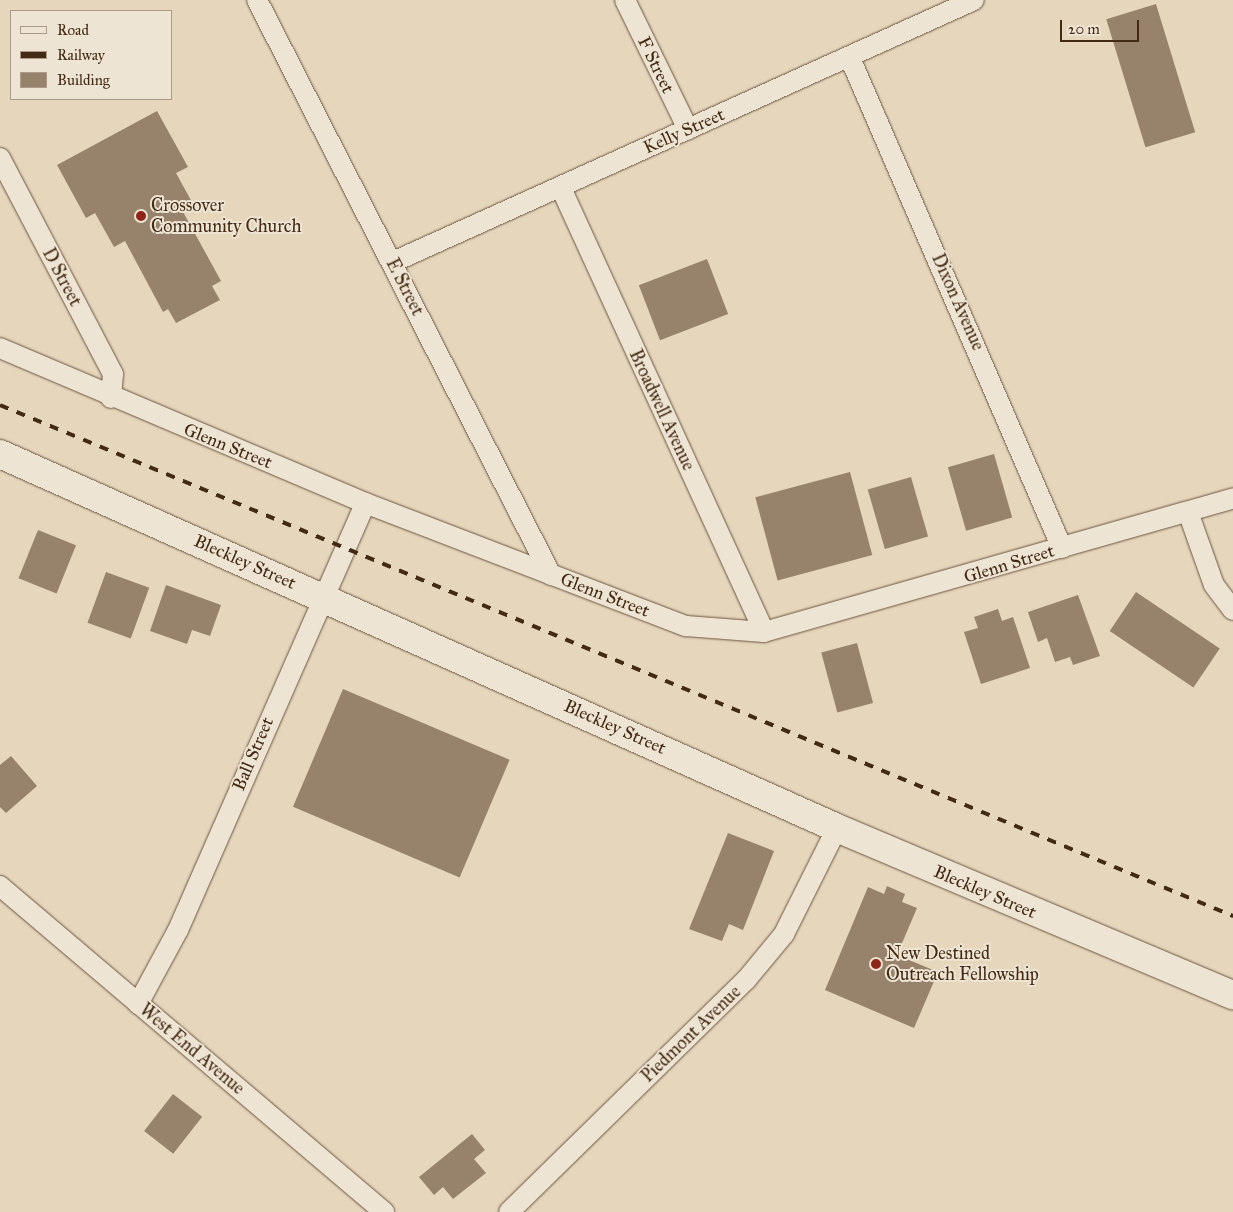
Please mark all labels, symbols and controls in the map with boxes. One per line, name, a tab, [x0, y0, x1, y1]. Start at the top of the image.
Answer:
legend	[10, 10, 172, 100]
scale bar	[1063, 10, 1142, 42]
text: 20 m	[1068, 20, 1100, 38]
text: Road	[57, 21, 89, 39]
street label: F Street	[633, 33, 679, 97]
text: Railway	[57, 46, 105, 64]
text: Building	[57, 71, 110, 89]
street label: Kelly Street	[640, 104, 728, 158]
place label: Crossover Community Church	[151, 195, 301, 238]
marker: Crossover Community Church	[135, 210, 147, 222]
street label: D Street	[38, 244, 86, 310]
street label: Dixon Avenue	[927, 250, 989, 354]
street label: E Street	[381, 255, 429, 319]
street label: Broadwell Avenue	[625, 346, 699, 474]
street label: Glenn Street	[181, 418, 275, 474]
street label: Bleckley Street	[191, 530, 299, 594]
street label: Glenn Street	[961, 540, 1057, 588]
street label: Glenn Street	[557, 568, 653, 622]
street label: Bleckley Street	[561, 695, 669, 759]
street label: Ball Street	[228, 714, 278, 794]
street label: Bleckley Street	[930, 861, 1040, 923]
place label: New Destined Outreach Fellowship	[886, 943, 1039, 986]
marker: New Destined Outreach Fellowship	[870, 958, 882, 970]
street label: Piedmont Avenue	[637, 981, 745, 1087]
street label: West End Avenue	[135, 999, 249, 1099]

